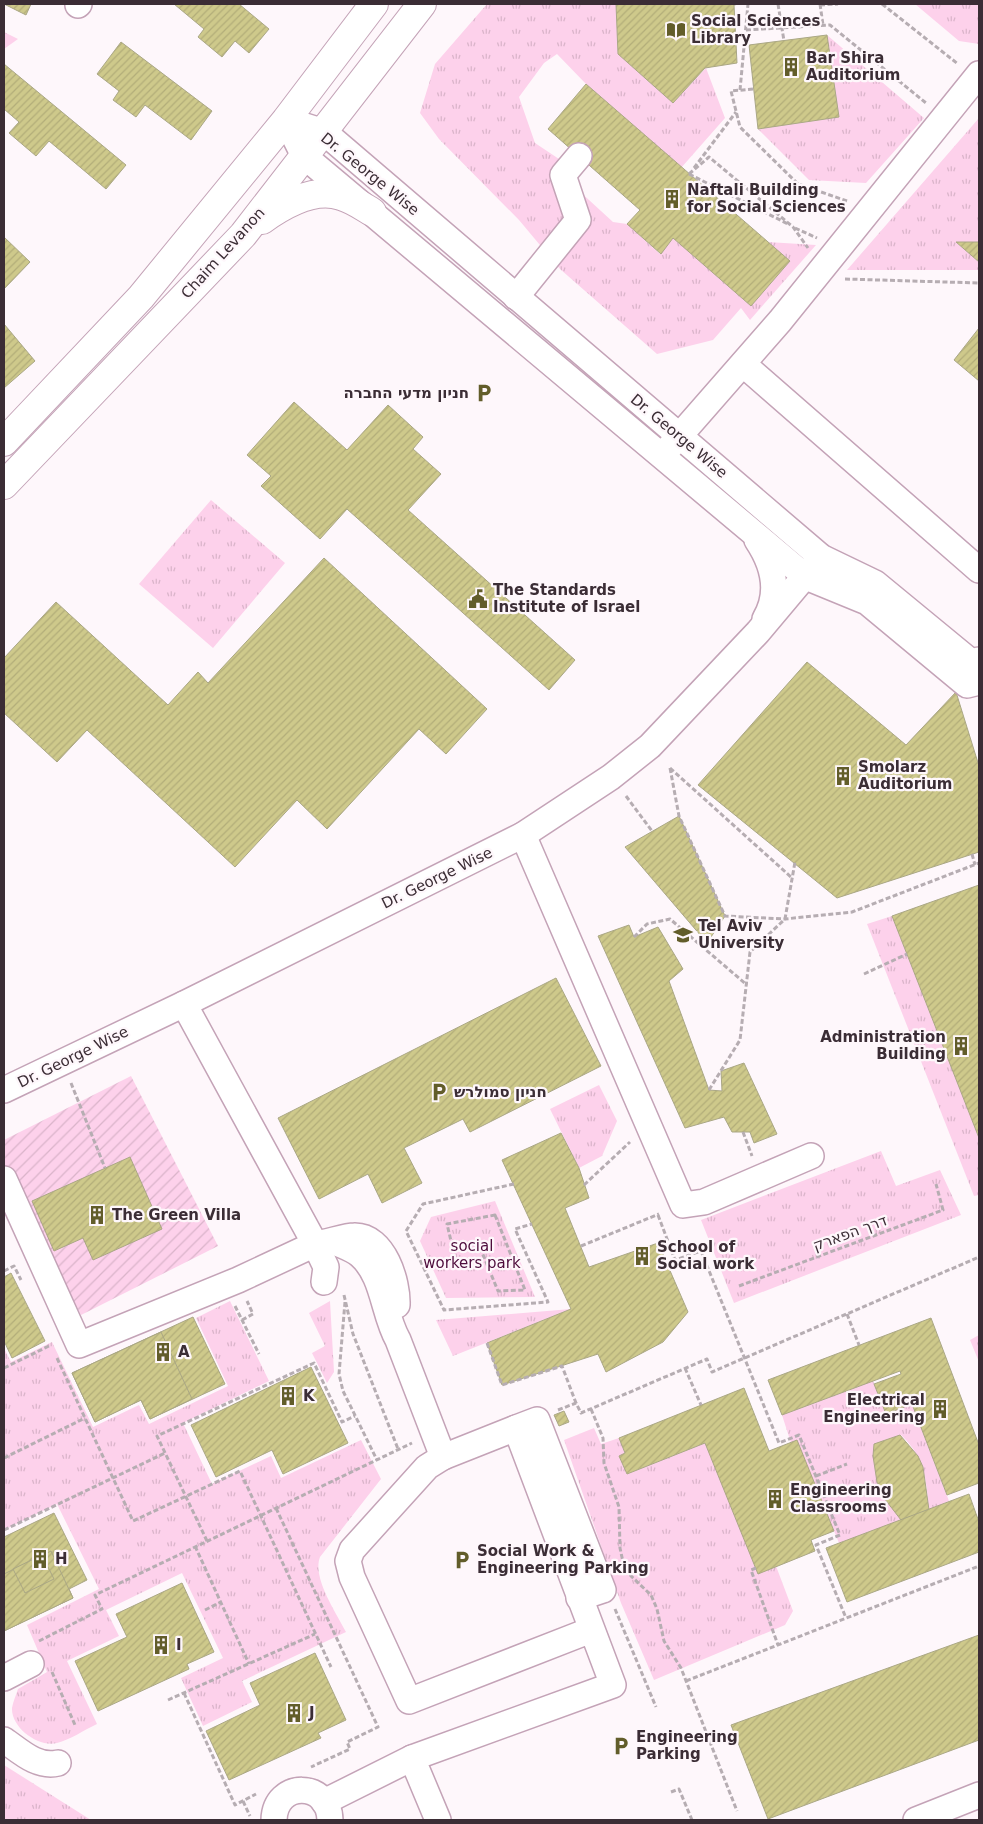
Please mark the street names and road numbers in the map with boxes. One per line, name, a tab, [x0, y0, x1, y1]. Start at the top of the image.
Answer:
street label: Dr. George Wise	[317, 129, 423, 219]
street label: Chaim Levanon	[177, 204, 269, 302]
street label: Dr. George Wise	[627, 390, 731, 482]
street label: Dr. George Wise	[379, 843, 495, 913]
street label: Dr. George Wise	[15, 1022, 131, 1092]
street label: דרך הפארק	[810, 1211, 890, 1255]

